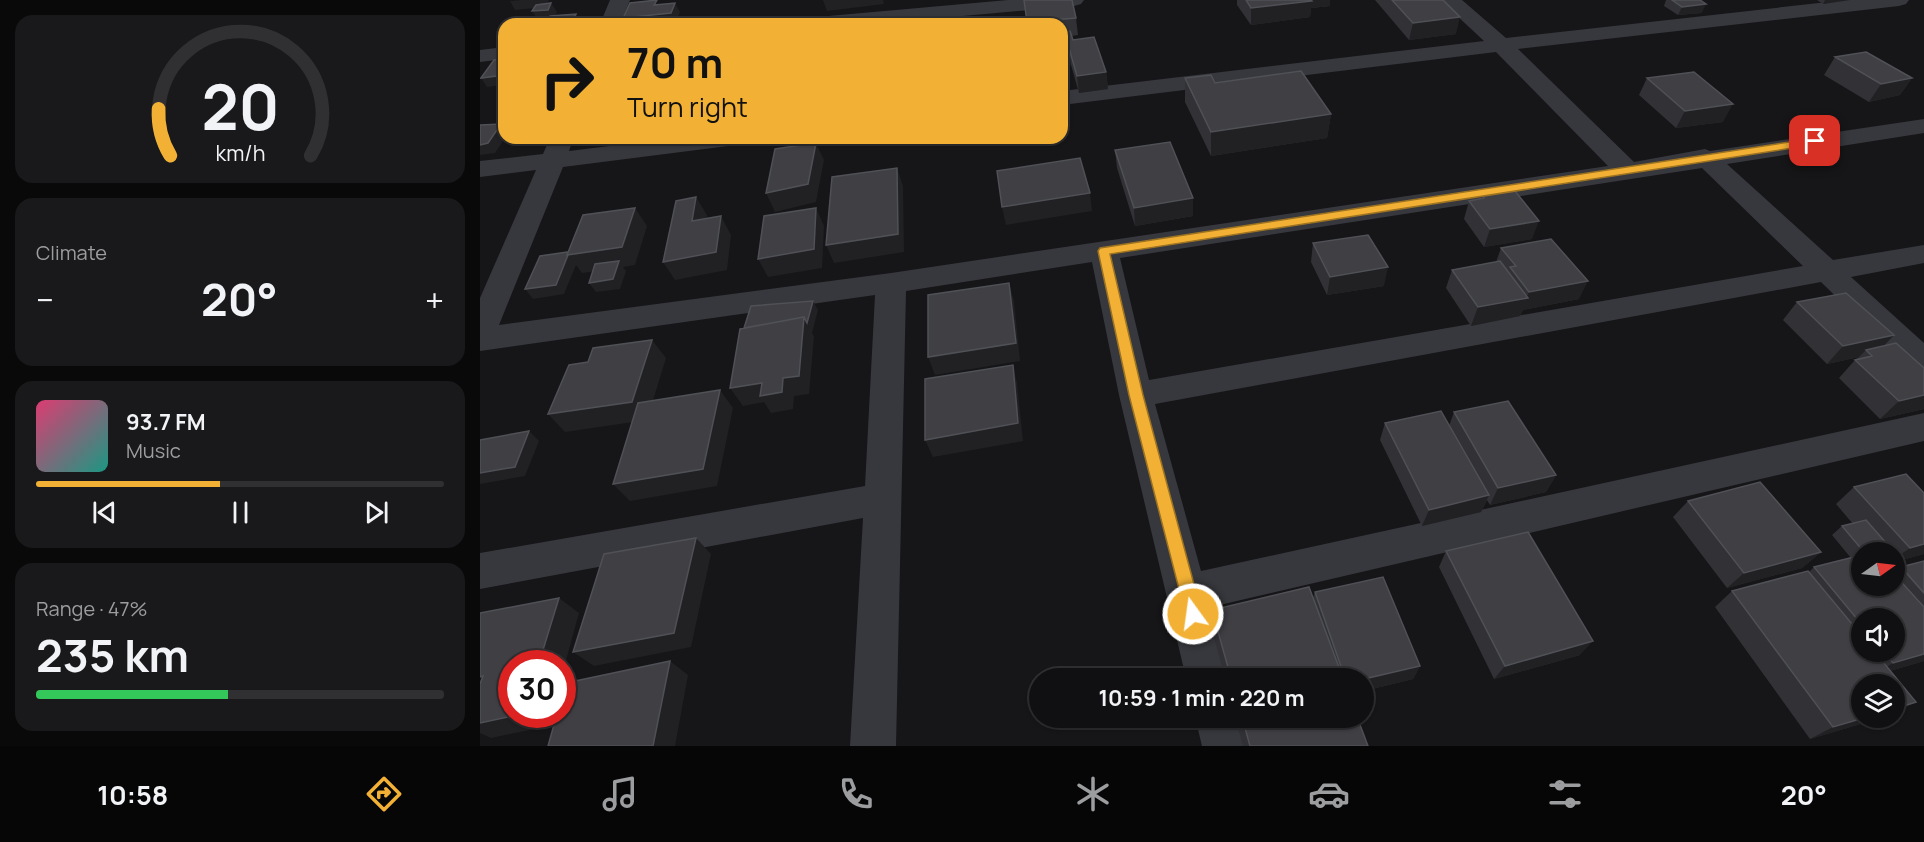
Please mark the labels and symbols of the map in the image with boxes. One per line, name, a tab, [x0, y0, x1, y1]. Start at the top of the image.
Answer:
pin	[1789, 115, 1840, 166]
north arrow	[1851, 542, 1905, 596]
position arrow	[1161, 582, 1225, 646]
speed limit sign: 30	[498, 650, 576, 728]

